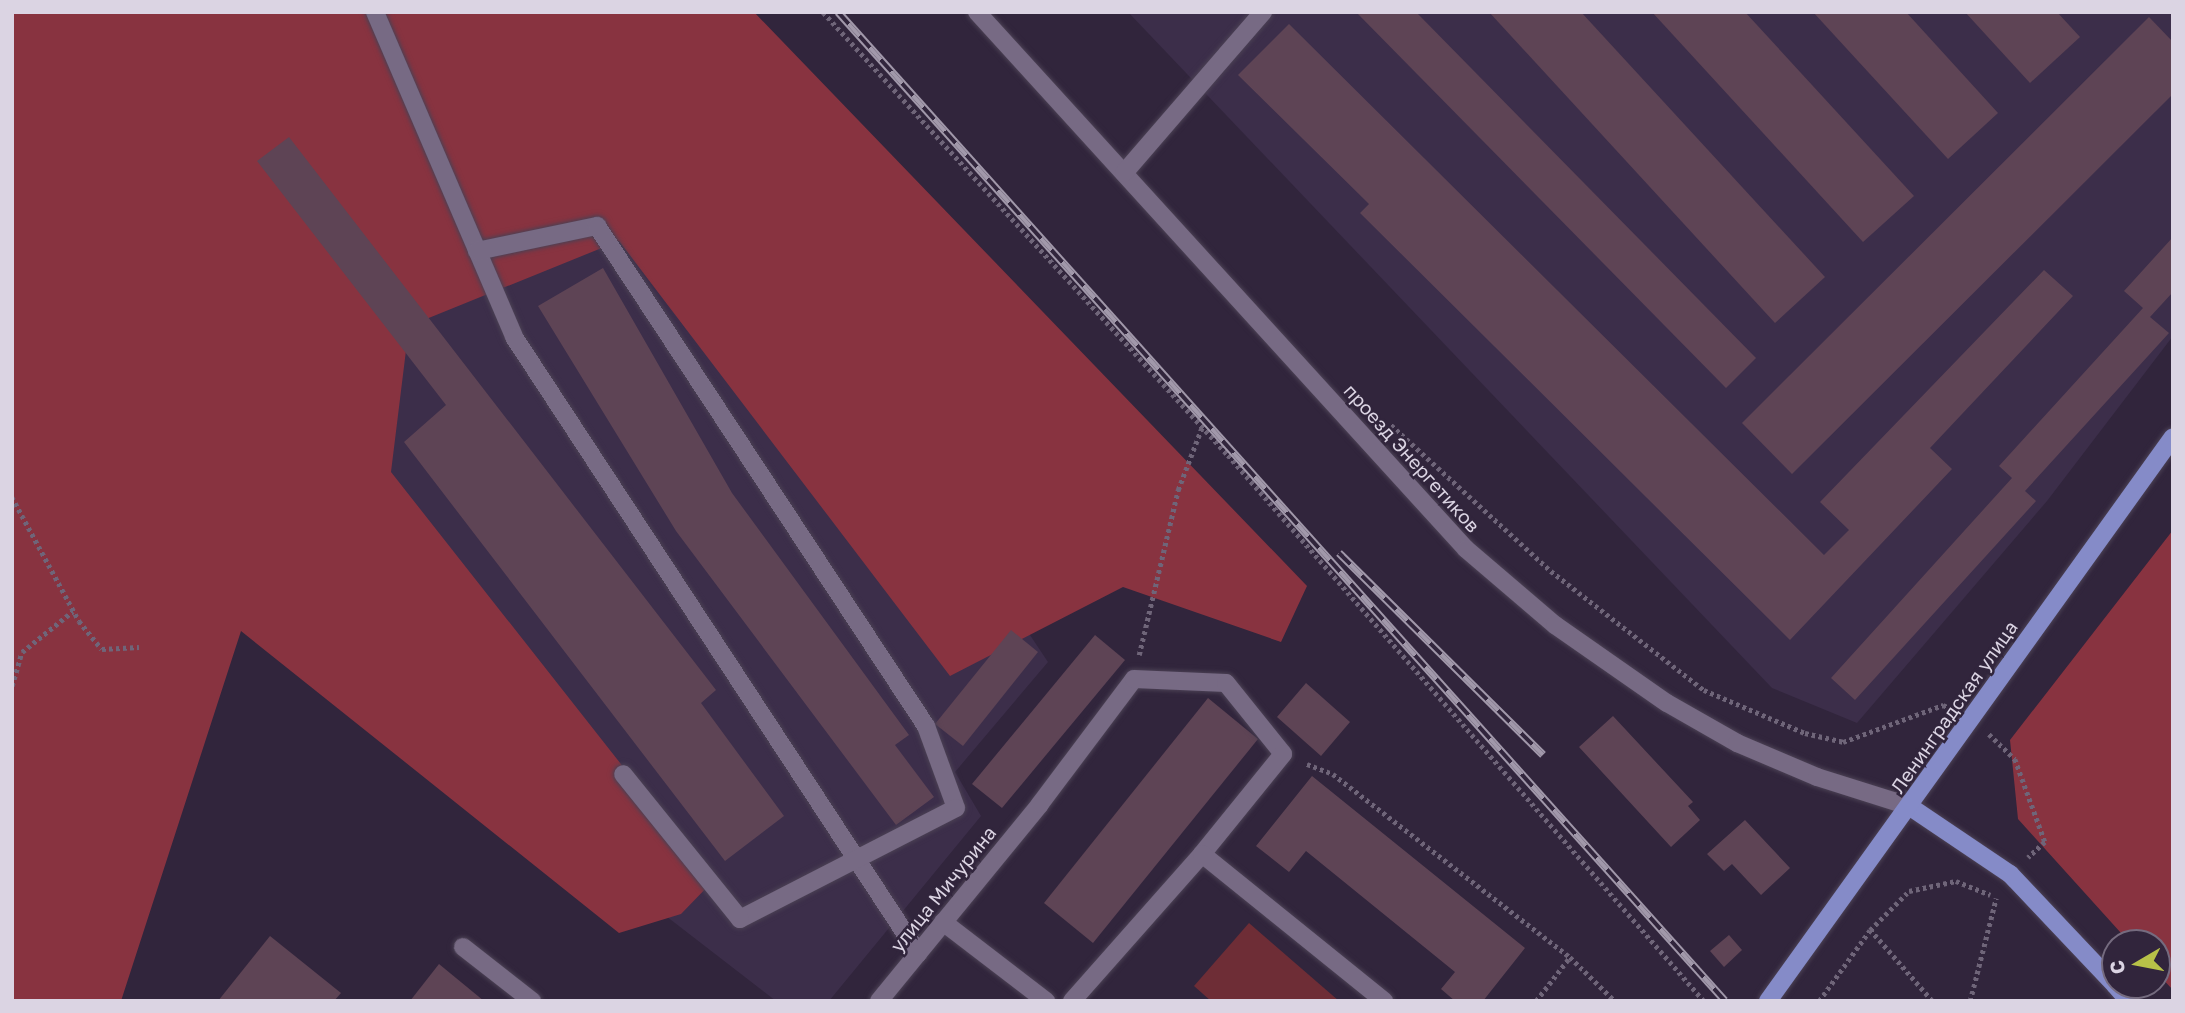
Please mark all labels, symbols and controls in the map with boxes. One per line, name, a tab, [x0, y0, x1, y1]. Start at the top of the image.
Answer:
street label: проезд Энергетиков	[1339, 379, 1485, 537]
street label: Ленинградская улица	[1886, 616, 2022, 798]
street label: улица Мичурина	[885, 822, 1001, 956]
north arrow	[2101, 929, 2171, 999]
text: С	[2104, 959, 2129, 976]

